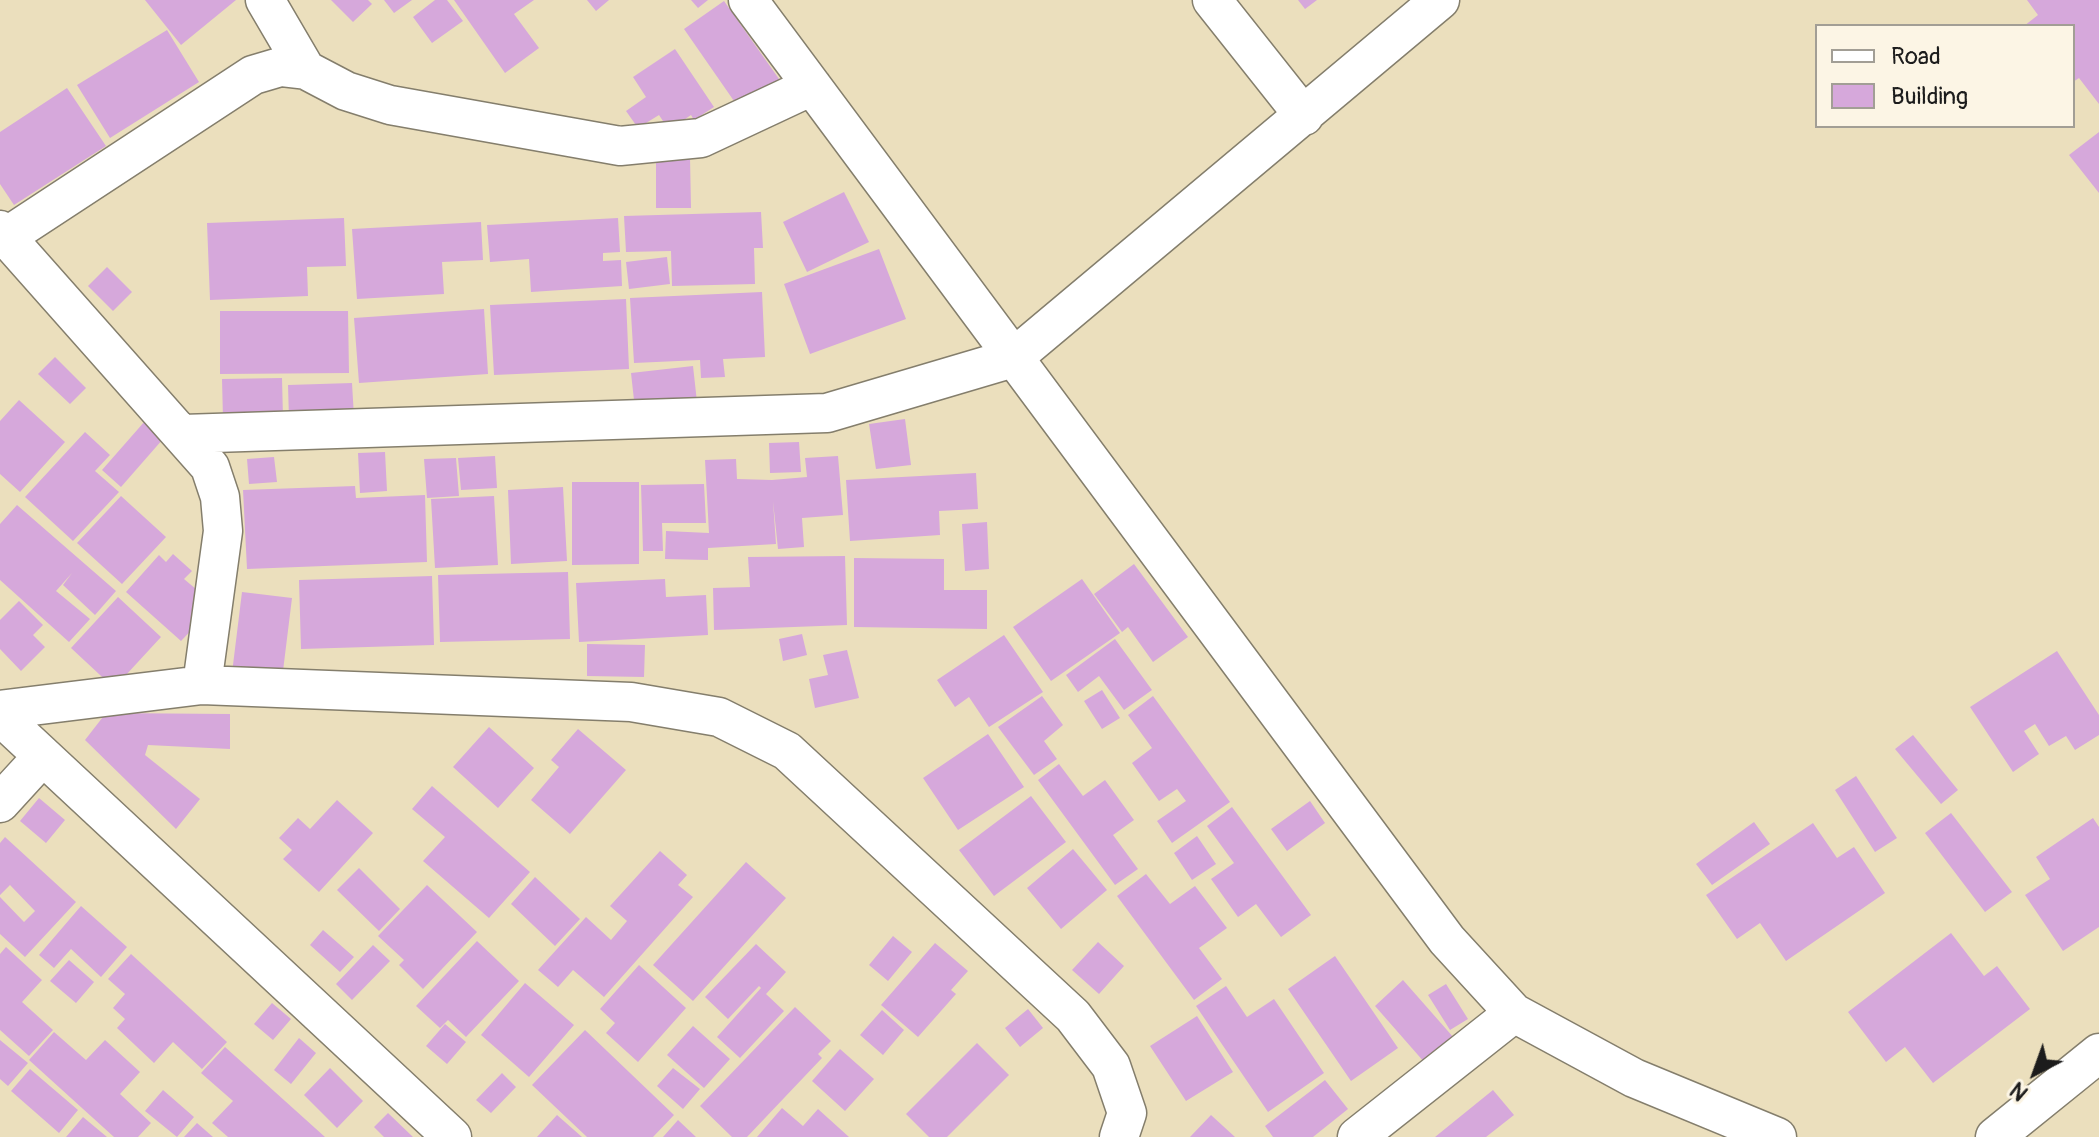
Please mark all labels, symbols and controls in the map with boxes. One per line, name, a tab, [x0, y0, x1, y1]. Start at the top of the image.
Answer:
legend	[1815, 24, 2075, 128]
text: Road	[1891, 42, 1941, 71]
text: Building	[1891, 82, 1968, 111]
north arrow	[1995, 1033, 2075, 1113]
text: N	[2004, 1076, 2034, 1107]

